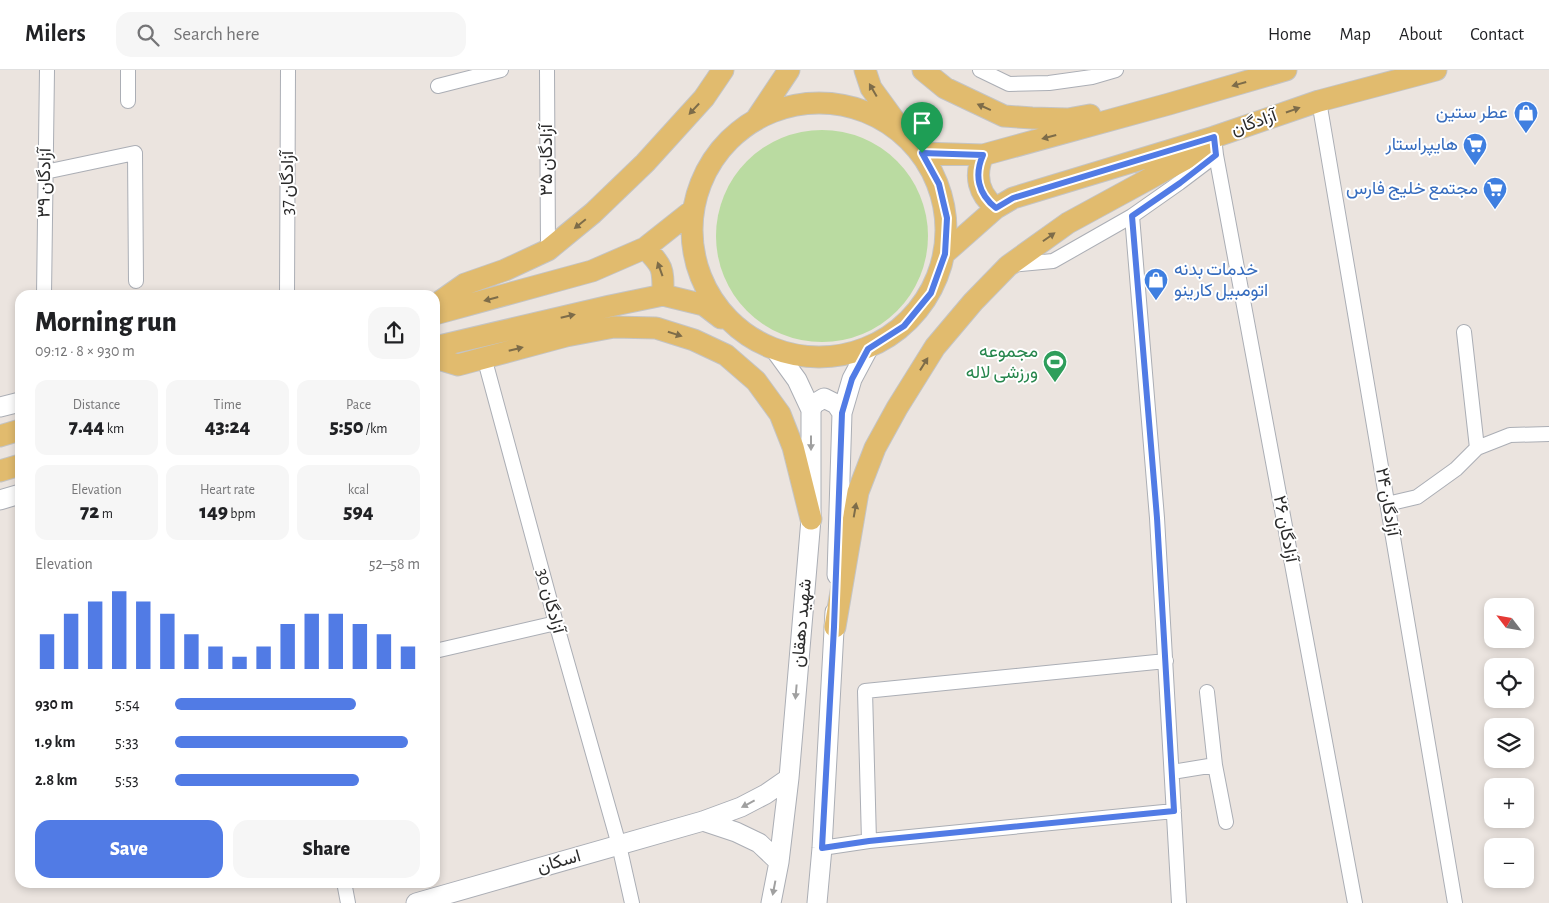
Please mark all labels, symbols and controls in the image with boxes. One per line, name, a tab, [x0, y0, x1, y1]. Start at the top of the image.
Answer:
search box	[116, 12, 466, 57]
icon: search	[134, 21, 162, 49]
text: Milers	[25, 22, 86, 46]
text: Search here	[174, 25, 260, 44]
text: Home	[1268, 26, 1311, 44]
text: Map	[1339, 26, 1371, 44]
text: About	[1399, 26, 1442, 44]
text: Contact	[1470, 26, 1524, 44]
one-way arrow	[1232, 80, 1247, 88]
one-way arrow	[869, 83, 878, 96]
shop icon: عطر ستین	[1513, 100, 1539, 134]
pin	[901, 102, 943, 153]
one-way arrow	[977, 102, 991, 110]
one-way arrow	[688, 103, 700, 115]
place label: عطر ستین	[1436, 104, 1508, 123]
street label: آزادگان	[1229, 105, 1281, 140]
one-way arrow	[1286, 106, 1301, 114]
icon: arrive	[908, 109, 936, 137]
street label: آزادگان ۳۵	[537, 122, 557, 196]
supermarket icon: هایپراستار	[1462, 132, 1488, 166]
one-way arrow	[1041, 133, 1057, 141]
place label: هایپراستار	[1385, 136, 1458, 156]
street label: آزادگان ۳۹	[34, 146, 56, 218]
street label: آزادگان 37	[278, 149, 298, 215]
supermarket icon: مجتمع خلیج فارس	[1482, 176, 1508, 210]
place label: مجتمع خلیج فارس	[1346, 180, 1478, 200]
one-way arrow	[573, 218, 586, 229]
one-way arrow	[1042, 232, 1056, 242]
one-way arrow	[656, 261, 664, 276]
place label: خدمات بدنه اتومبیل کارینو	[1174, 261, 1268, 301]
shop icon: خدمات بدنه اتومبیل کارینو	[1143, 267, 1169, 301]
one-way arrow	[483, 295, 498, 303]
button: share	[368, 307, 420, 359]
text: Morning run	[35, 309, 177, 337]
one-way arrow	[560, 312, 575, 320]
one-way arrow	[667, 330, 682, 338]
text: 09:12 · 8 × 930 m	[35, 343, 135, 359]
place label: مجموعه ورزشی لاله	[966, 343, 1038, 383]
one-way arrow	[508, 344, 523, 352]
sports icon: مجموعه ورزشی لاله	[1042, 349, 1068, 383]
one-way arrow	[920, 358, 929, 371]
text: Distance	[73, 398, 120, 412]
text: Time	[214, 398, 241, 412]
text: Pace	[346, 398, 371, 412]
text: 7.44	[69, 416, 104, 437]
text: 43:24	[205, 416, 250, 437]
text: 5:50	[330, 416, 364, 437]
text: km	[104, 422, 124, 436]
text: /km	[364, 422, 387, 436]
one-way arrow	[807, 435, 815, 451]
street label: ۲۴ آزادگان	[1371, 466, 1403, 540]
text: Elevation	[71, 483, 122, 497]
text: Heart rate	[200, 483, 255, 497]
text: kcal	[348, 483, 369, 497]
street label: ۲۶ آزادگان	[1269, 494, 1302, 566]
text: 72	[80, 501, 99, 522]
text: 149	[199, 501, 228, 522]
text: 594	[343, 501, 374, 522]
one-way arrow	[851, 502, 859, 518]
text: m	[99, 507, 113, 521]
text: bpm	[228, 507, 256, 521]
text: Elevation	[35, 556, 93, 572]
text: 52–58 m	[369, 556, 420, 572]
street label: آزادگان 30	[532, 566, 569, 637]
street label: شهید دهقان	[789, 578, 816, 668]
north arrow	[1484, 598, 1534, 648]
map controls	[1484, 598, 1534, 888]
button: locate	[1484, 658, 1534, 708]
one-way arrow	[792, 684, 800, 700]
text: 930 m	[35, 696, 73, 712]
text: 5:54	[115, 696, 140, 712]
button: layers	[1484, 718, 1534, 768]
text: 1.9 km	[35, 734, 75, 750]
text: 5:33	[115, 734, 139, 750]
text: 2.8 km	[35, 772, 77, 788]
text: 5:53	[115, 772, 139, 788]
button: +	[1484, 778, 1534, 828]
one-way arrow	[741, 800, 755, 808]
button: Save	[35, 820, 223, 878]
button: Share	[233, 820, 420, 878]
button: −	[1484, 838, 1534, 888]
street label: اسکان	[535, 847, 583, 877]
one-way arrow	[770, 881, 778, 896]

